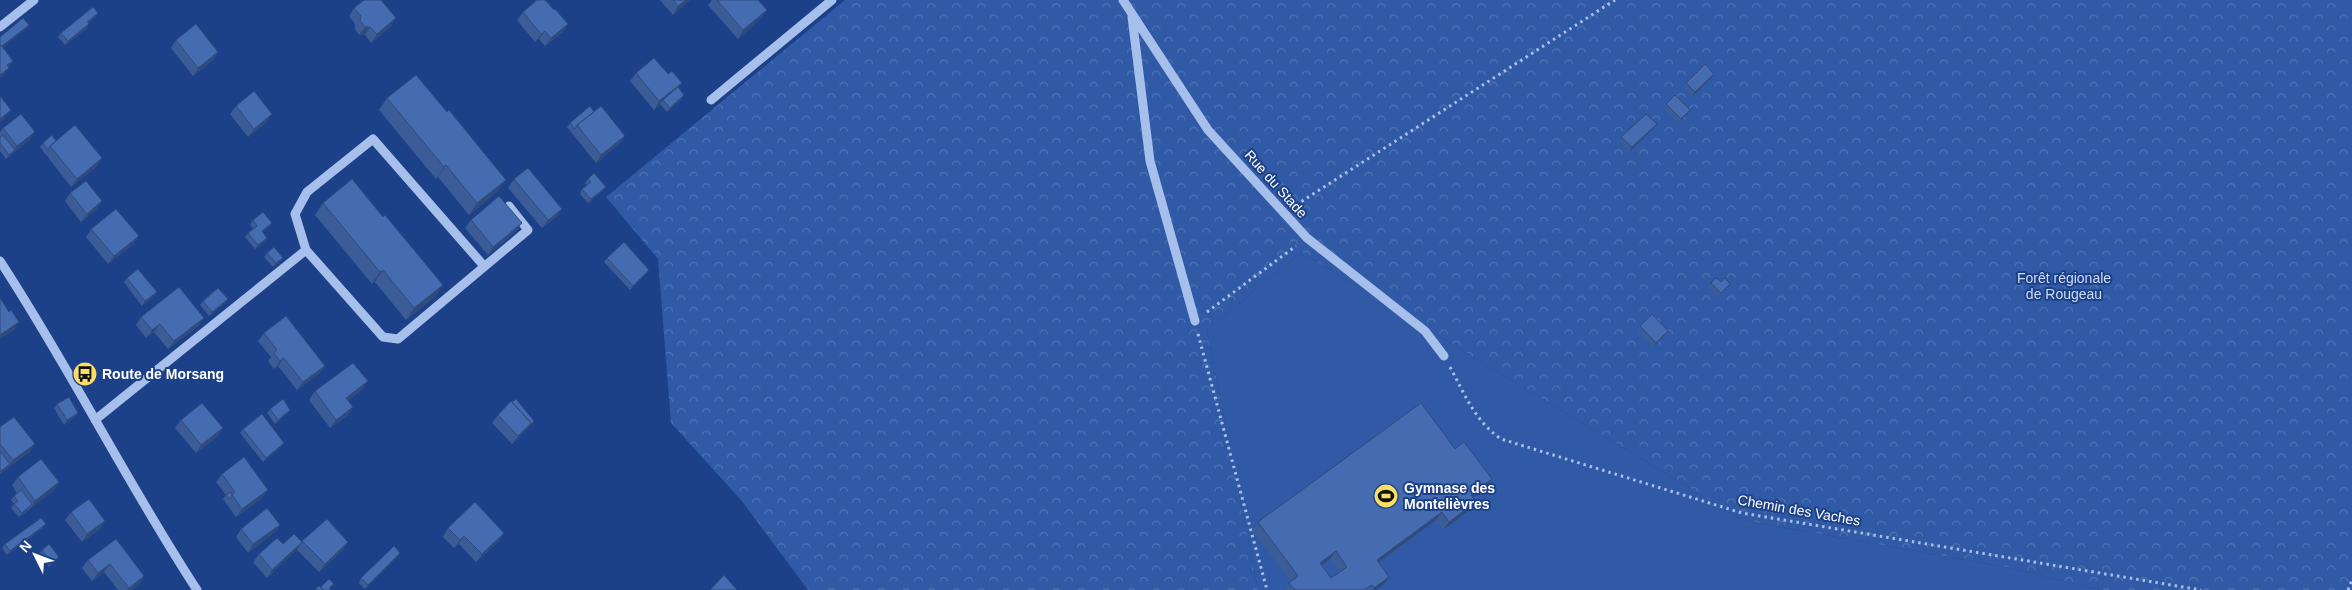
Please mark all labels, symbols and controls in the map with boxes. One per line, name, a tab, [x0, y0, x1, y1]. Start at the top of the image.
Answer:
street label: Rue du Stade	[1241, 147, 1311, 221]
park label: Forêt régionale de Rougeau	[2017, 270, 2111, 302]
bus stop icon: Route de Morsang	[72, 361, 98, 387]
place label: Route de Morsang	[102, 366, 224, 382]
place label: Gymnase des Montelièvres	[1404, 480, 1495, 512]
sports icon: Gymnase des Montelièvres	[1373, 483, 1399, 509]
street label: Chemin des Vaches	[1736, 491, 1862, 529]
north arrow	[10, 530, 60, 580]
text: N	[16, 537, 35, 555]

